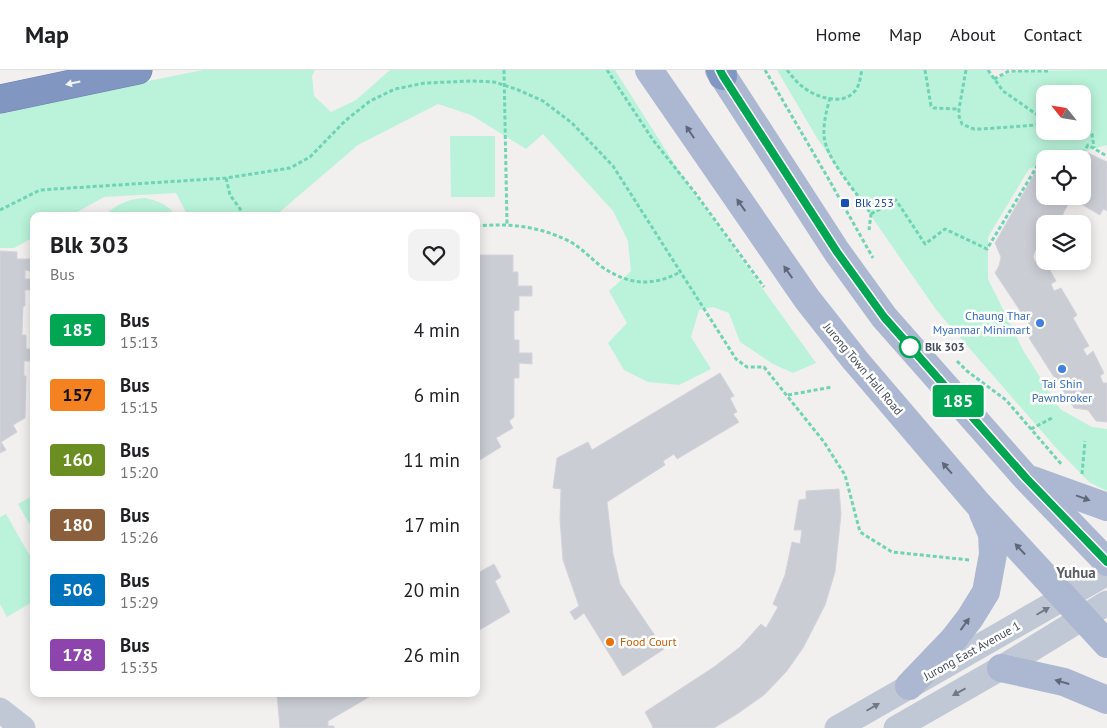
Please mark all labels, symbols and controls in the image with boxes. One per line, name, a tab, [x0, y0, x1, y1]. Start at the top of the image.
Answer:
text: Map	[25, 19, 69, 50]
text: Home	[815, 23, 861, 46]
text: Map	[889, 23, 922, 46]
text: About	[950, 23, 996, 46]
text: Contact	[1024, 23, 1082, 46]
one-way arrow	[66, 79, 81, 87]
north arrow	[1036, 85, 1091, 140]
map controls	[1036, 85, 1091, 270]
one-way arrow	[685, 125, 695, 138]
button: locate	[1036, 150, 1091, 205]
place label: Blk 253	[855, 195, 894, 210]
marker: Blk 253	[839, 197, 851, 209]
one-way arrow	[736, 198, 746, 212]
button: layers	[1036, 215, 1091, 270]
text: Blk 303	[50, 229, 129, 260]
button: heart	[408, 229, 460, 281]
text: Bus	[50, 264, 75, 284]
one-way arrow	[783, 265, 793, 279]
text: Bus	[120, 308, 149, 332]
place label: Chaung Thar Myanmar Minimart	[933, 308, 1030, 337]
marker: Chaung Thar Myanmar Minimart	[1034, 317, 1046, 329]
text: 185	[62, 318, 93, 341]
text: 4 min	[414, 318, 460, 342]
street label: Jurong Town Hall Road	[820, 319, 906, 418]
text: 15:13	[120, 332, 158, 352]
marker: Blk 303	[899, 336, 921, 358]
place label: Blk 303	[925, 339, 965, 354]
marker: Tai Shin Pawnbroker	[1056, 363, 1068, 375]
text: Bus	[120, 373, 149, 397]
place label: Tai Shin Pawnbroker	[1032, 376, 1092, 405]
text: 157	[62, 383, 93, 406]
text: 6 min	[414, 383, 460, 407]
line badge: 185	[929, 385, 987, 417]
text: 185	[943, 389, 973, 412]
text: 15:15	[120, 397, 158, 417]
text: Bus	[120, 438, 149, 462]
text: 160	[62, 448, 93, 471]
text: 11 min	[403, 448, 460, 472]
text: 15:20	[120, 462, 158, 482]
one-way arrow	[942, 462, 953, 474]
one-way arrow	[1076, 494, 1091, 502]
text: Bus	[120, 503, 149, 527]
text: 180	[62, 513, 93, 536]
text: 17 min	[404, 513, 460, 537]
text: 15:26	[120, 527, 158, 547]
one-way arrow	[1014, 544, 1026, 556]
district label: Yuhua	[1055, 563, 1096, 582]
text: Bus	[120, 568, 149, 592]
text: 506	[62, 578, 93, 601]
text: 20 min	[403, 578, 460, 602]
text: 15:29	[120, 592, 158, 612]
one-way arrow	[1037, 606, 1050, 615]
one-way arrow	[960, 617, 970, 631]
street label: Jurong East Avenue 1	[920, 618, 1023, 684]
text: Bus	[120, 633, 149, 657]
place label: Food Court	[620, 634, 677, 649]
marker: Food Court	[604, 636, 616, 648]
text: 178	[62, 643, 93, 666]
text: 26 min	[403, 643, 460, 667]
text: 15:35	[120, 657, 158, 677]
one-way arrow	[1054, 678, 1069, 686]
one-way arrow	[952, 688, 966, 697]
one-way arrow	[867, 703, 880, 712]

